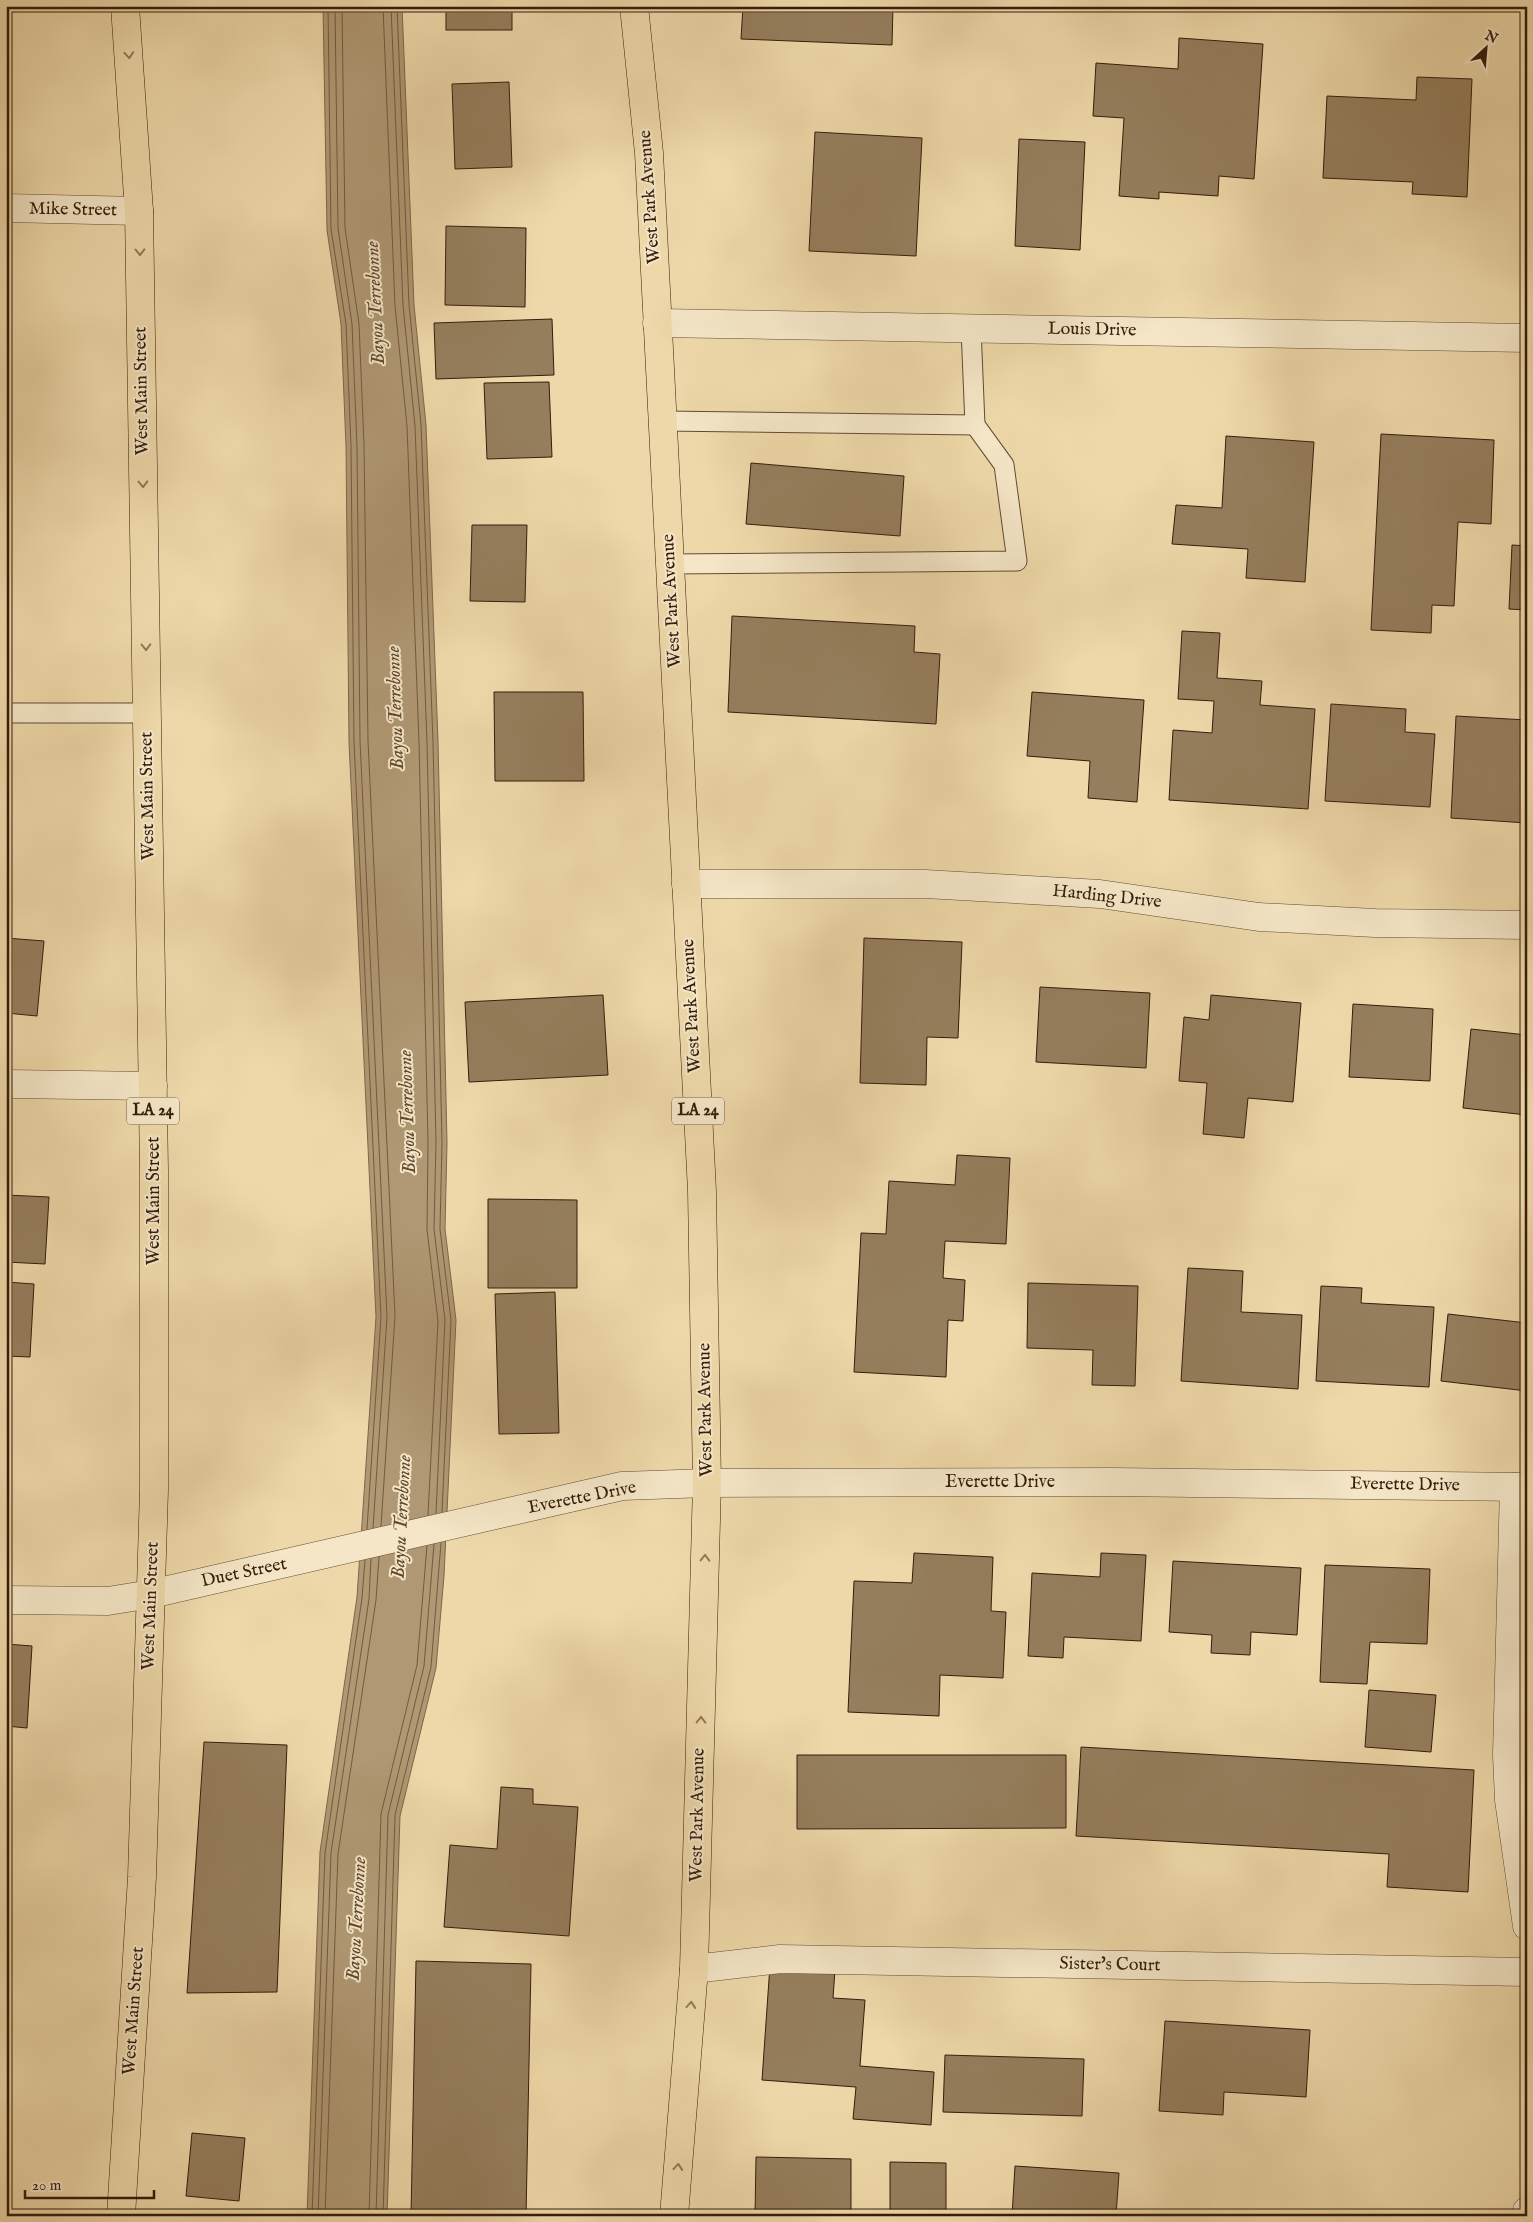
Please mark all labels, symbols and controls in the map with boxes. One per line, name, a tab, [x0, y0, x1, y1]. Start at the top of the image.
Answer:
north arrow	[1460, 22, 1510, 72]
text: N	[1481, 26, 1501, 48]
one-way arrow	[123, 51, 134, 59]
street label: West Park Avenue	[634, 129, 666, 265]
street label: Mike Street	[29, 198, 117, 222]
water label: Bayou Terrebonne	[361, 240, 391, 365]
one-way arrow	[135, 248, 145, 256]
street label: Louis Drive	[1047, 318, 1137, 342]
street label: West Main Street	[129, 326, 155, 456]
one-way arrow	[138, 481, 149, 489]
street label: West Park Avenue	[657, 533, 687, 669]
one-way arrow	[141, 644, 151, 651]
water label: Bayou Terrebonne	[382, 645, 410, 770]
street label: West Main Street	[135, 731, 161, 861]
street label: Harding Drive	[1051, 880, 1163, 914]
street label: West Park Avenue	[677, 938, 707, 1074]
water label: Bayou Terrebonne	[394, 1049, 422, 1174]
road number: LA 24	[127, 1098, 179, 1124]
road number: LA 24	[672, 1098, 724, 1124]
street label: West Main Street	[143, 1137, 166, 1265]
street label: West Park Avenue	[693, 1343, 719, 1477]
water label: Bayou Terrebonne	[387, 1454, 417, 1579]
street label: Everette Drive	[945, 1471, 1055, 1494]
street label: Everette Drive	[1350, 1473, 1460, 1497]
street label: Everette Drive	[526, 1476, 638, 1520]
street label: West Main Street	[137, 1541, 165, 1671]
street label: Duet Street	[199, 1553, 289, 1593]
one-way arrow	[700, 1554, 710, 1562]
one-way arrow	[696, 1716, 706, 1724]
street label: West Park Avenue	[685, 1748, 711, 1882]
water label: Bayou Terrebonne	[342, 1856, 372, 1981]
street label: West Main Street	[118, 1946, 150, 2076]
street label: Sister's Court	[1059, 1953, 1161, 1977]
one-way arrow	[686, 2001, 697, 2009]
one-way arrow	[673, 2163, 684, 2171]
scale bar	[25, 2167, 154, 2199]
text: 20 m	[32, 2176, 62, 2195]

